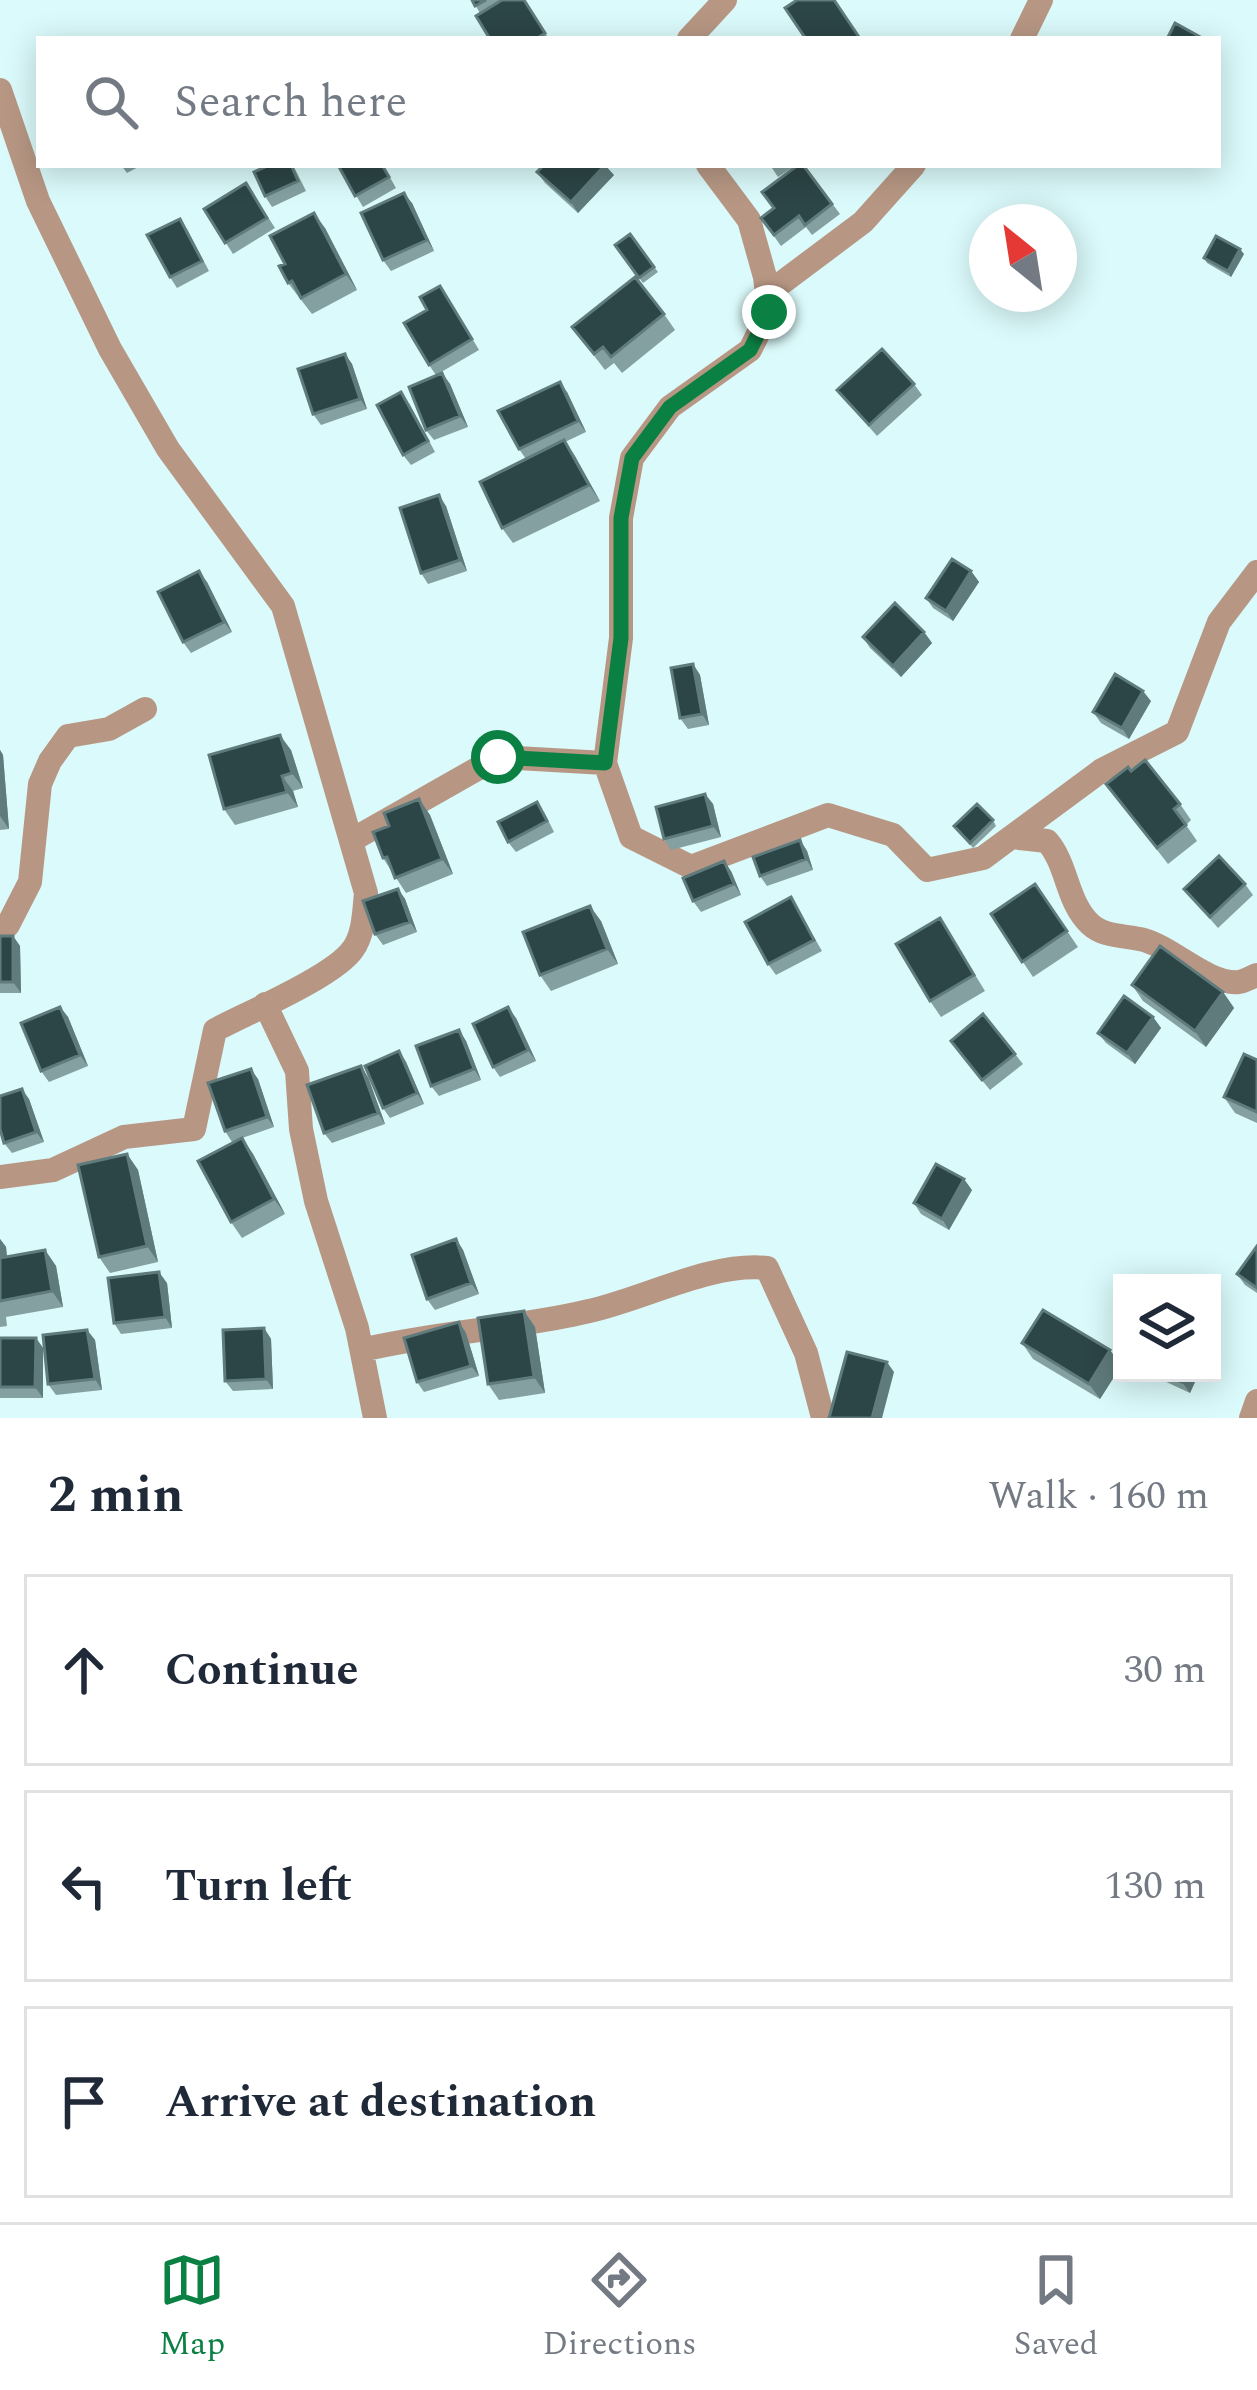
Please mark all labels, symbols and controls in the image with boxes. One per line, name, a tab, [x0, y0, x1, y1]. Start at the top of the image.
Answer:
search box	[36, 36, 1221, 168]
text: Search here	[174, 68, 407, 137]
icon: search	[78, 69, 144, 135]
north arrow	[969, 204, 1077, 312]
route end	[742, 285, 796, 339]
route start	[471, 730, 525, 784]
map controls	[1113, 1274, 1221, 1382]
button: layers	[1113, 1274, 1221, 1382]
text: 2 min	[48, 1457, 184, 1535]
text: Walk · 160 m	[988, 1467, 1209, 1526]
text: Continue	[165, 1636, 358, 1705]
icon: ahead	[51, 1637, 117, 1703]
text: 30 m	[1124, 1641, 1206, 1700]
text: Turn left	[165, 1852, 352, 1921]
icon: left	[51, 1853, 117, 1919]
text: 130 m	[1104, 1857, 1206, 1916]
text: Arrive at destination	[165, 2068, 596, 2137]
icon: arrive	[51, 2069, 117, 2135]
tab: Map	[159, 2247, 225, 2369]
tab: Directions	[542, 2247, 696, 2369]
tab: Saved	[1014, 2247, 1098, 2369]

